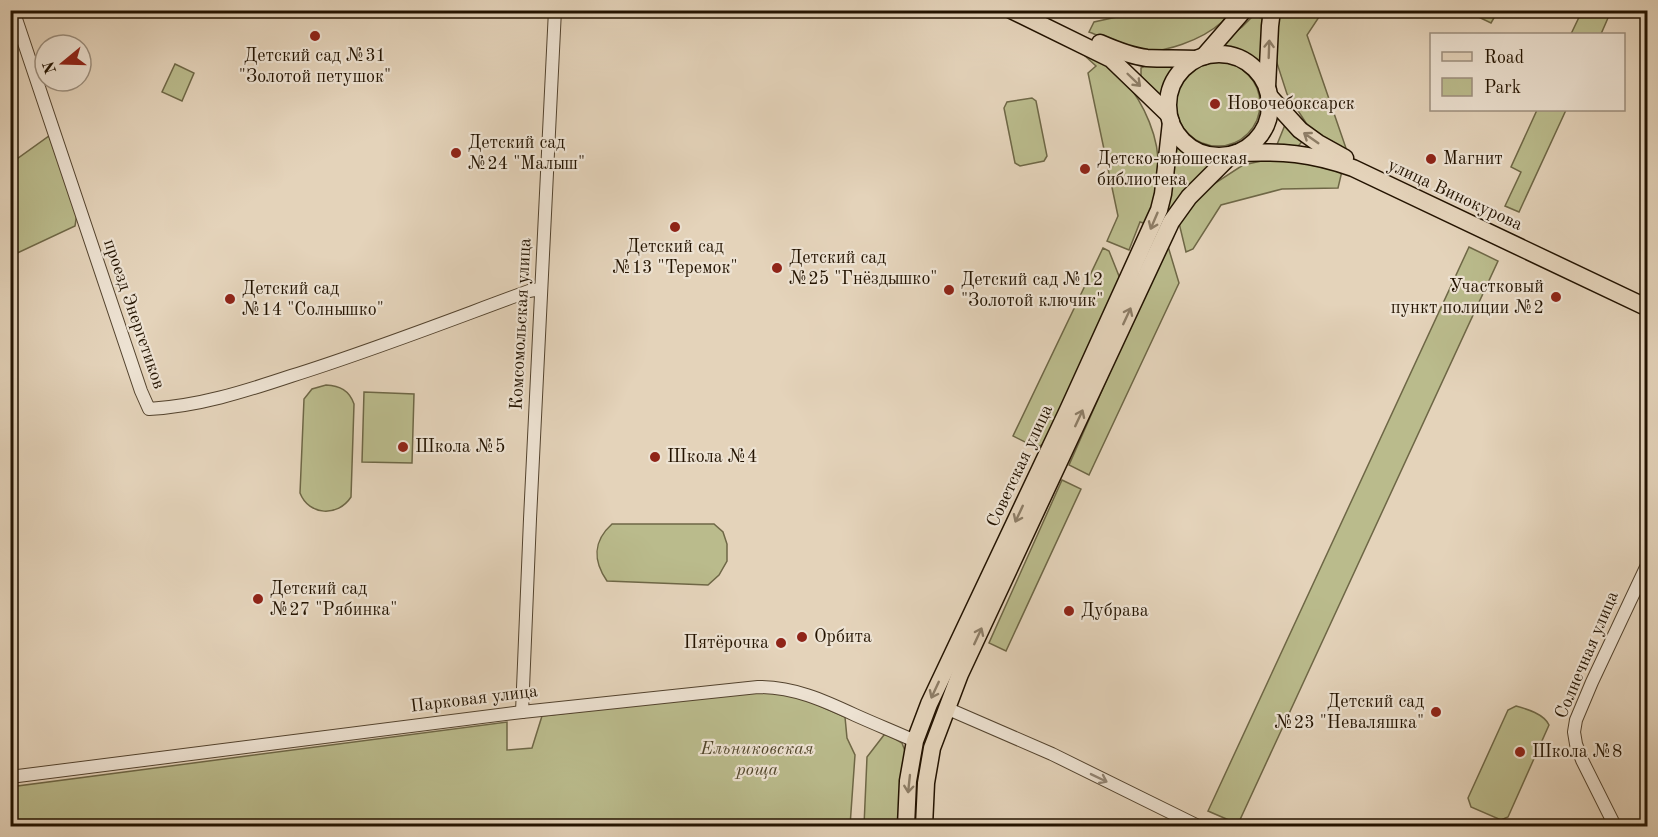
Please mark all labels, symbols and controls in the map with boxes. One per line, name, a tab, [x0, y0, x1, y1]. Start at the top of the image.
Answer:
marker: Детский сад №31 "Золотой петушок"	[308, 29, 322, 43]
north arrow	[33, 33, 93, 93]
legend	[1430, 33, 1625, 111]
one-way arrow	[1263, 40, 1275, 60]
place label: Детский сад №31 "Золотой петушок"	[239, 47, 391, 86]
text: Road	[1484, 49, 1524, 67]
text: N	[41, 58, 60, 76]
one-way arrow	[1126, 73, 1141, 88]
text: Park	[1484, 79, 1521, 97]
place label: Новочебоксарск	[1227, 95, 1355, 113]
marker: Новочебоксарск	[1208, 97, 1222, 111]
one-way arrow	[1304, 132, 1320, 144]
place label: Детский сад №24 "Малыш"	[468, 134, 585, 173]
marker: Детский сад №24 "Малыш"	[449, 146, 463, 160]
place label: Детско-юношеская библиотека	[1097, 150, 1247, 189]
place label: Магнит	[1443, 150, 1503, 168]
marker: Магнит	[1424, 152, 1438, 166]
street label: улица Винокурова	[1385, 156, 1525, 234]
marker: Детско-юношеская библиотека	[1078, 162, 1092, 176]
one-way arrow	[1148, 211, 1159, 230]
marker: Детский сад №13 "Теремок"	[668, 220, 682, 234]
street label: проезд Энергетиков	[100, 237, 168, 391]
street label: Комсомольская улица	[508, 237, 534, 410]
place label: Детский сад №13 "Теремок"	[612, 238, 738, 277]
place label: Детский сад №25 "Гнёздышко"	[789, 249, 937, 288]
marker: Детский сад №25 "Гнёздышко"	[770, 261, 784, 275]
place label: Детский сад №12 "Золотой ключик"	[961, 271, 1103, 310]
place label: Участковый пункт полиции №2	[1391, 278, 1544, 317]
place label: Детский сад №14 "Солнышко"	[242, 280, 384, 319]
marker: Детский сад №12 "Золотой ключик"	[942, 283, 956, 297]
marker: Участковый пункт полиции №2	[1549, 290, 1563, 304]
marker: Детский сад №14 "Солнышко"	[223, 292, 237, 306]
one-way arrow	[1121, 307, 1133, 325]
street label: Советская улица	[984, 402, 1056, 530]
one-way arrow	[1074, 409, 1086, 427]
place label: Школа №5	[415, 438, 505, 456]
marker: Школа №5	[396, 440, 410, 454]
place label: Школа №4	[667, 448, 757, 466]
marker: Школа №4	[648, 450, 662, 464]
one-way arrow	[1012, 505, 1024, 523]
place label: Детский сад №27 "Рябинка"	[270, 580, 397, 619]
street label: Солнечная улица	[1552, 589, 1622, 721]
marker: Детский сад №27 "Рябинка"	[251, 592, 265, 606]
place label: Дубрава	[1081, 602, 1149, 620]
marker: Дубрава	[1062, 604, 1076, 618]
one-way arrow	[973, 627, 985, 645]
place label: Орбита	[814, 628, 872, 646]
marker: Орбита	[795, 630, 809, 644]
place label: Пятёрочка	[684, 634, 769, 652]
marker: Пятёрочка	[774, 636, 788, 650]
one-way arrow	[929, 681, 941, 699]
street label: Парковая улица	[409, 682, 539, 716]
place label: Детский сад №23 "Неваляшка"	[1275, 693, 1424, 732]
marker: Детский сад №23 "Неваляшка"	[1429, 705, 1443, 719]
park label: Ельниковская роща	[699, 740, 814, 779]
place label: Школа №8	[1532, 743, 1622, 761]
marker: Школа №8	[1513, 745, 1527, 759]
one-way arrow	[1090, 772, 1108, 784]
one-way arrow	[903, 773, 914, 793]

